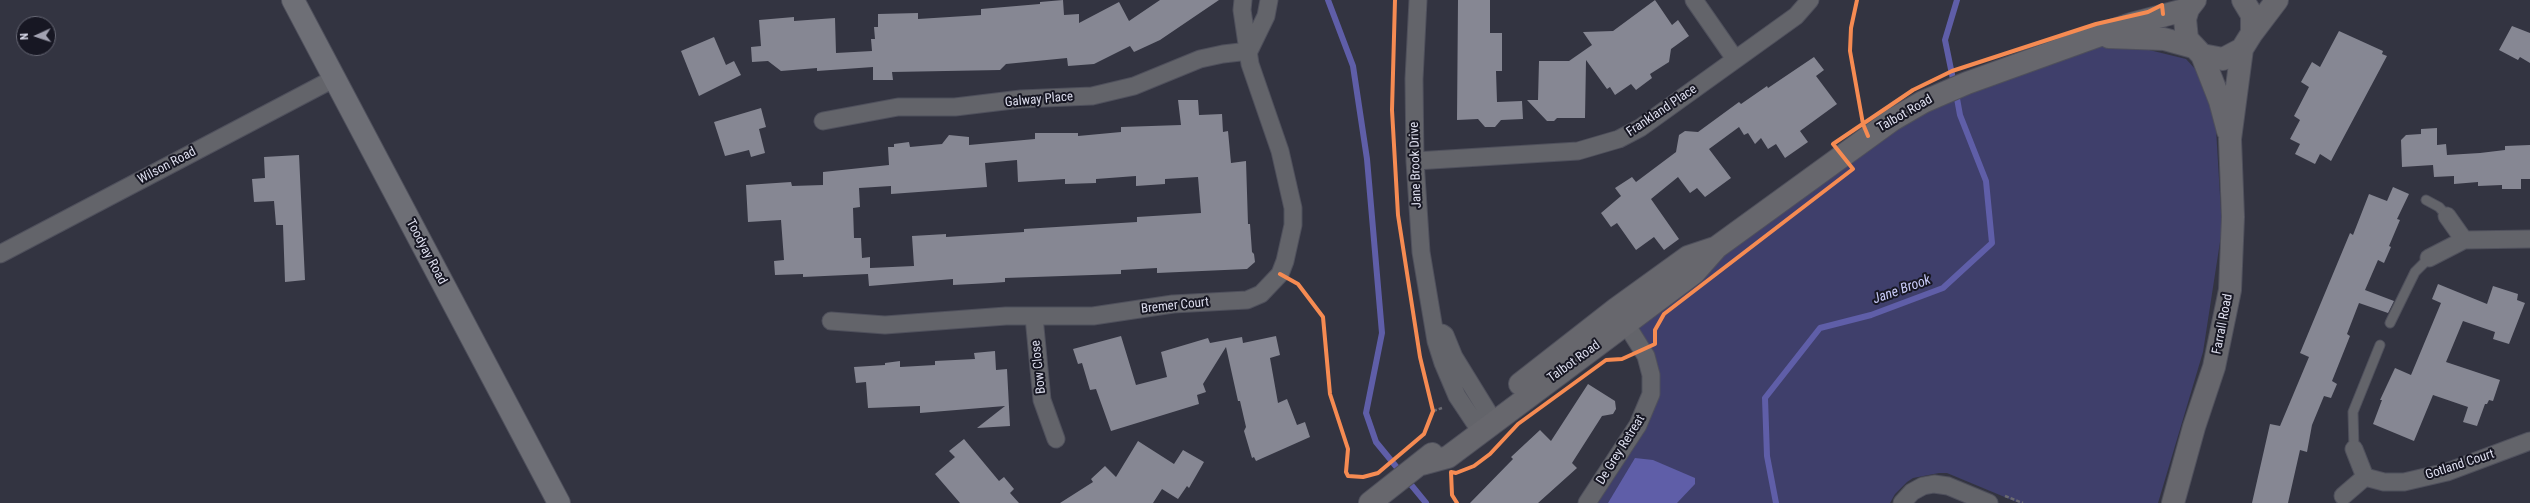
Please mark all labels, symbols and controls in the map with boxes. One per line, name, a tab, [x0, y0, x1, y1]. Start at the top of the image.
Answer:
north arrow	[16, 16, 56, 56]
text: N	[18, 33, 31, 40]
street label: Frankland Place	[1624, 82, 1700, 140]
street label: Galway Place	[1004, 89, 1074, 111]
street label: Talbot Road	[1875, 92, 1935, 136]
street label: Jane Brook Drive	[1407, 121, 1425, 209]
street label: Wilson Road	[135, 144, 199, 188]
street label: Toodyay Road	[402, 217, 450, 287]
water label: Jane Brook	[1871, 272, 1933, 308]
street label: Farrall Road	[2210, 292, 2236, 356]
street label: Bremer Court	[1140, 295, 1210, 317]
street label: Talbot Road	[1545, 338, 1603, 386]
street label: Bow Close	[1028, 339, 1050, 395]
street label: De Grey Retreat	[1593, 412, 1649, 488]
street label: Gotland Court	[2424, 447, 2496, 483]

